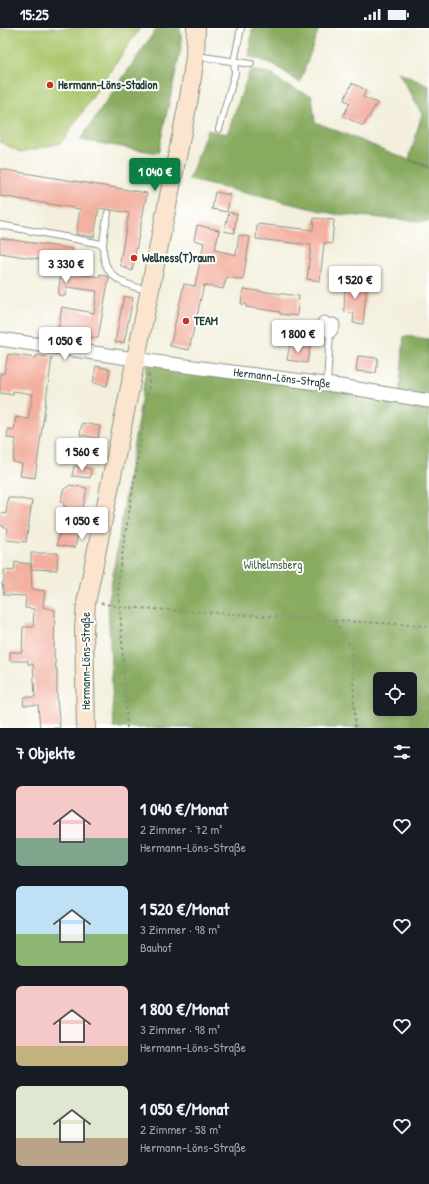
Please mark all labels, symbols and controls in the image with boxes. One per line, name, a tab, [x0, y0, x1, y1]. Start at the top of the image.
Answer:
text: 15:25	[20, 4, 49, 25]
place label: Hermann-Löns-Stadion	[58, 76, 158, 93]
marker: Hermann-Löns-Stadion	[45, 80, 55, 90]
pin: 1 040 €	[118, 158, 192, 192]
text: 1 040 €	[138, 162, 172, 180]
place label: Wellness(T)raum	[142, 249, 215, 266]
pin: 3 330 €	[29, 250, 103, 284]
marker: Wellness(T)raum	[129, 253, 139, 263]
text: 3 330 €	[48, 254, 84, 272]
pin: 1 520 €	[318, 266, 392, 300]
text: 1 520 €	[338, 270, 372, 288]
place label: TEAM	[193, 312, 218, 329]
marker: TEAM	[181, 316, 191, 326]
pin: 1 800 €	[261, 320, 335, 354]
text: 1 800 €	[281, 324, 315, 342]
pin: 1 050 €	[28, 327, 102, 361]
text: 1 050 €	[48, 331, 82, 349]
street label: Hermann-Löns-Straße	[232, 363, 332, 392]
pin: 1 560 €	[45, 438, 119, 472]
text: 1 560 €	[65, 442, 99, 460]
pin: 1 050 €	[45, 507, 119, 541]
text: 1 050 €	[65, 511, 99, 529]
park label: Wilhelmsberg	[244, 556, 302, 573]
street label: Hermann-Löns-Straße	[77, 612, 94, 710]
map controls	[373, 672, 417, 716]
button: locate	[373, 672, 417, 716]
text: 7 Objekte	[16, 741, 75, 764]
icon: filters	[391, 741, 413, 763]
text: 1 040 €/Monat	[140, 797, 228, 820]
icon: home	[48, 802, 96, 850]
icon: heart	[391, 815, 413, 837]
text: 2 Zimmer · 72 m²	[140, 820, 222, 838]
text: Hermann-Löns-Straße	[140, 838, 246, 856]
text: 1 520 €/Monat	[140, 897, 229, 920]
icon: home	[48, 902, 96, 950]
icon: heart	[391, 915, 413, 937]
text: 3 Zimmer · 98 m²	[140, 920, 220, 938]
text: Bauhof	[140, 938, 172, 956]
text: 1 800 €/Monat	[140, 997, 229, 1020]
icon: home	[48, 1002, 96, 1050]
icon: heart	[391, 1015, 413, 1037]
text: 3 Zimmer · 98 m²	[140, 1020, 220, 1038]
text: Hermann-Löns-Straße	[140, 1038, 246, 1056]
text: 1 050 €/Monat	[140, 1097, 229, 1120]
icon: home	[48, 1102, 96, 1150]
icon: heart	[391, 1115, 413, 1137]
text: 2 Zimmer · 58 m²	[140, 1120, 221, 1138]
text: Hermann-Löns-Straße	[140, 1138, 246, 1156]

